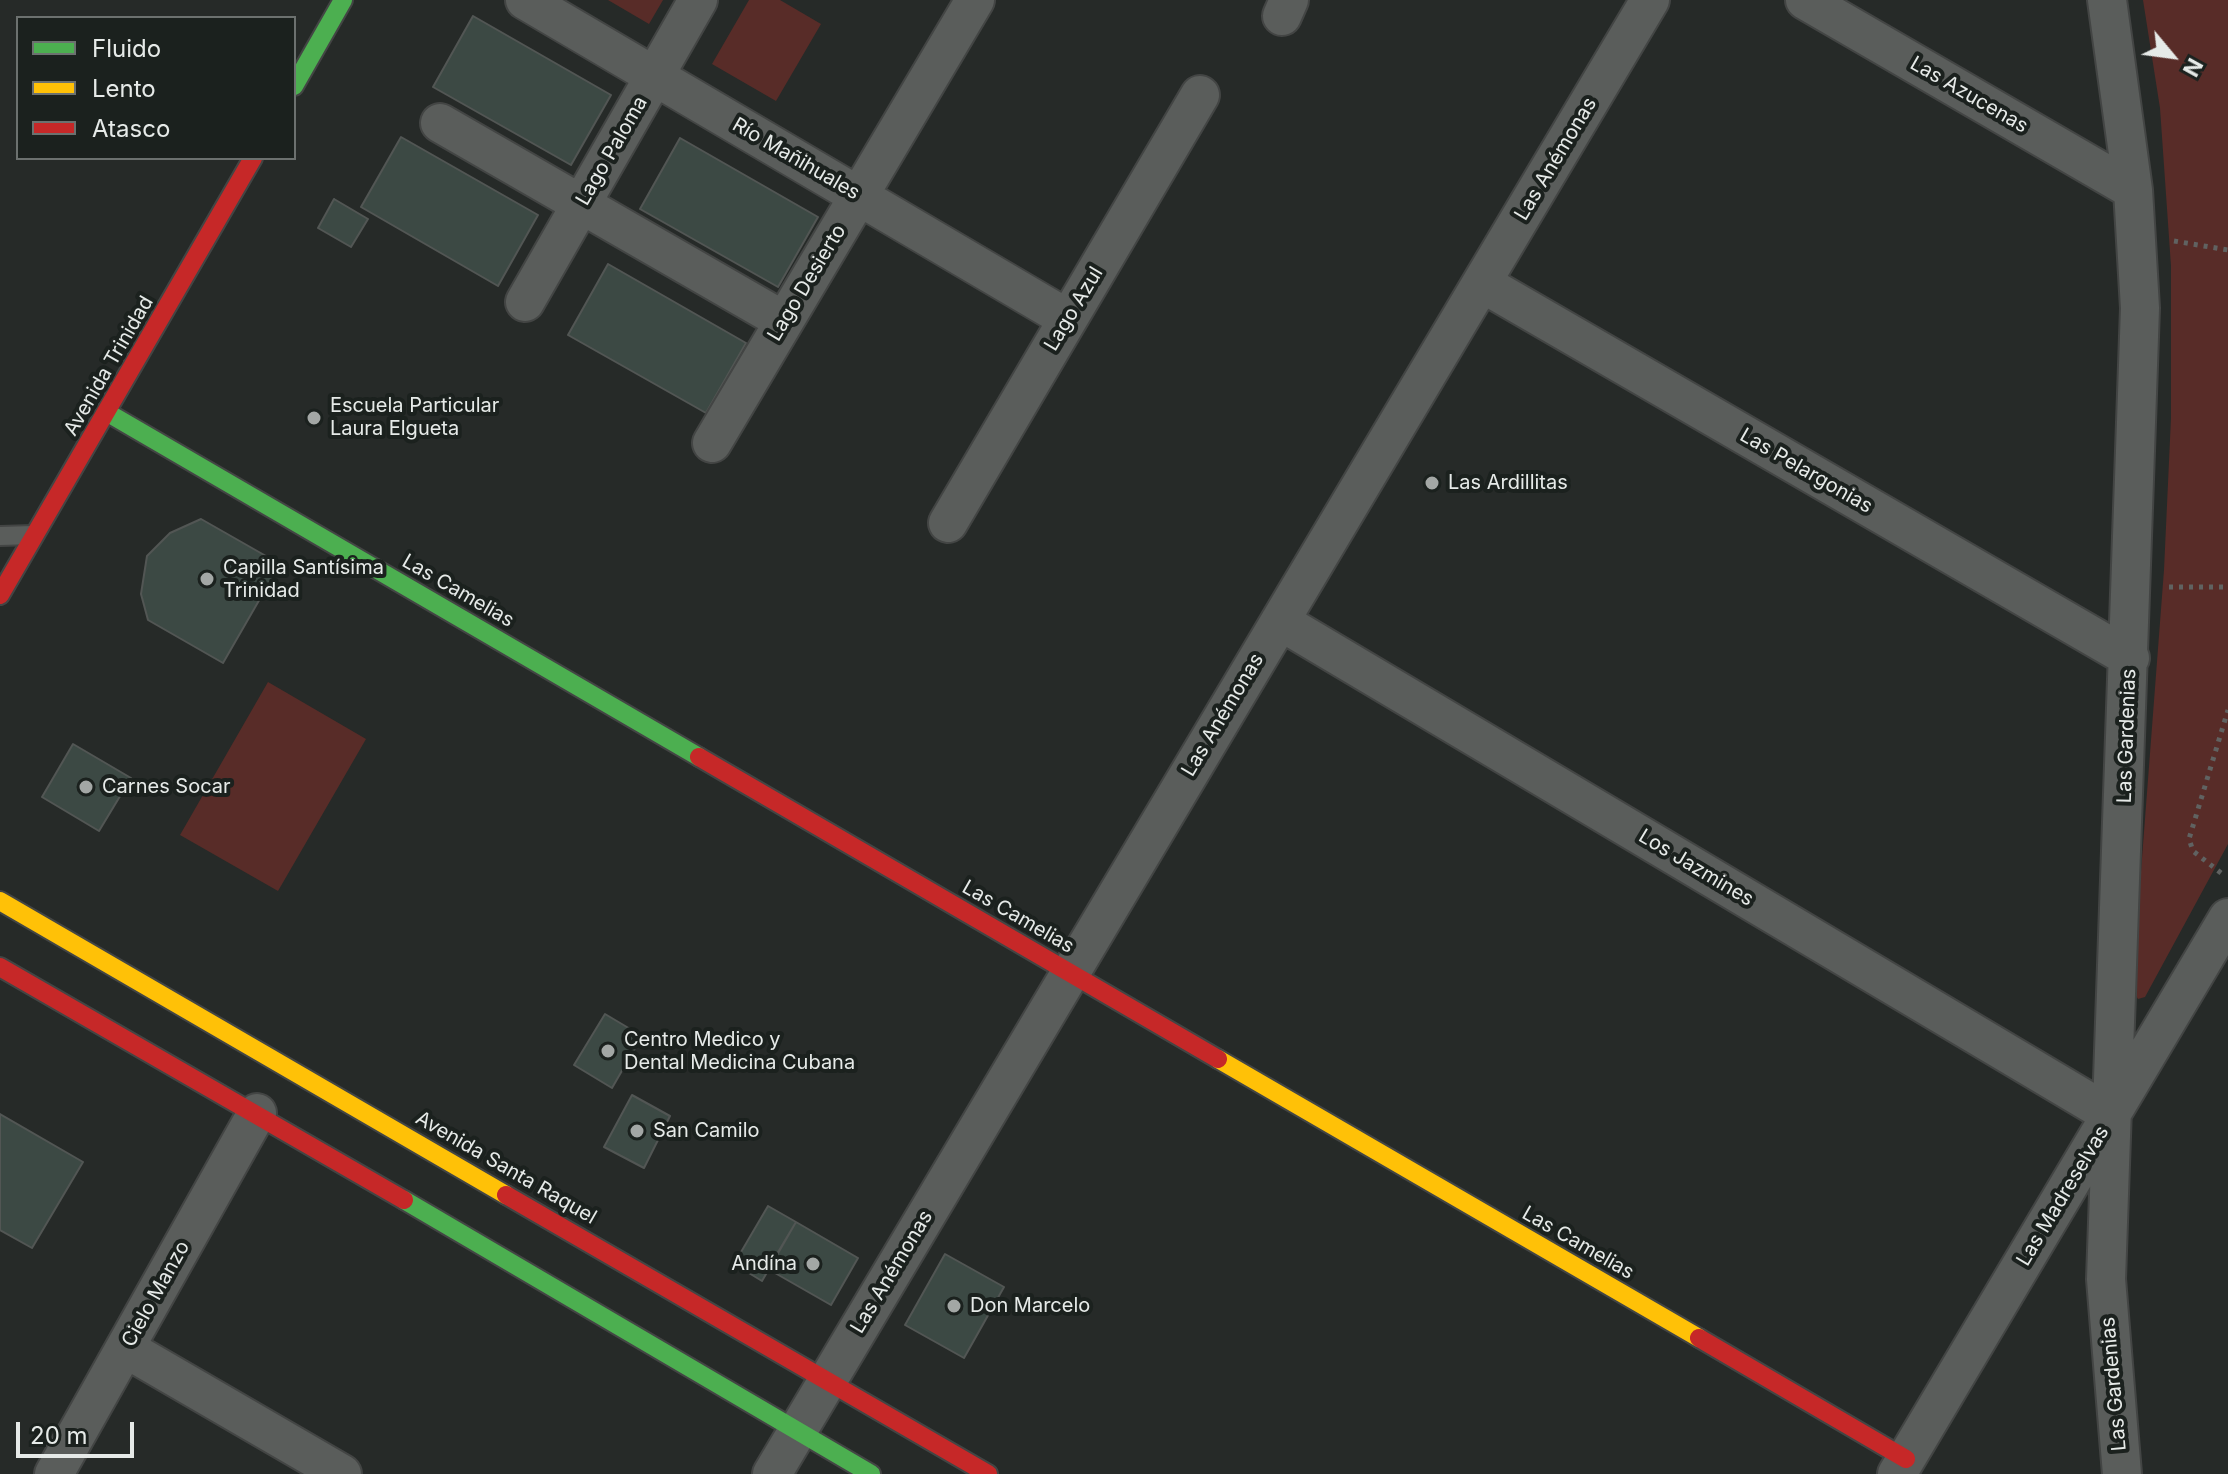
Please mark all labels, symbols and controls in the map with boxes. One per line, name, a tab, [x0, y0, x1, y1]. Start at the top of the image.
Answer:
legend	[16, 16, 296, 160]
north arrow	[2132, 16, 2212, 96]
text: Fluido	[92, 34, 161, 63]
street label: Las Azucenas	[1906, 52, 2032, 138]
text: N	[2178, 54, 2208, 81]
text: Lento	[92, 74, 156, 103]
street label: Lago Paloma	[571, 92, 653, 210]
street label: Las Anémonas	[1510, 93, 1602, 225]
street label: Río Mañihuales	[728, 113, 864, 205]
text: Atasco	[92, 114, 170, 143]
street label: Lago Desierto	[763, 220, 851, 346]
street label: Lago Azul	[1040, 263, 1108, 355]
street label: Avenida Trinidad	[59, 292, 159, 440]
place label: Escuela Particular Laura Elgueta	[330, 394, 499, 441]
marker: Escuela Particular Laura Elgueta	[305, 409, 323, 427]
street label: Las Pelargonias	[1735, 423, 1877, 519]
place label: Las Ardillitas	[1448, 471, 1568, 495]
marker: Las Ardillitas	[1423, 474, 1441, 492]
street label: Las Camelias	[398, 549, 518, 633]
place label: Capilla Santísima Trinidad	[223, 556, 384, 603]
marker: Capilla Santísima Trinidad	[198, 570, 216, 588]
street label: Las Anémonas	[1177, 649, 1269, 781]
street label: Las Gardenias	[2113, 668, 2141, 804]
place label: Carnes Socar	[102, 775, 231, 799]
marker: Carnes Socar	[77, 778, 95, 796]
street label: Los Jazmines	[1634, 824, 1758, 912]
street label: Las Camelias	[958, 875, 1078, 959]
place label: Centro Medico y Dental Medicina Cubana	[624, 1028, 855, 1075]
marker: Centro Medico y Dental Medicina Cubana	[599, 1042, 617, 1060]
street label: Avenida Santa Raquel	[411, 1106, 601, 1230]
place label: San Camilo	[653, 1119, 760, 1143]
marker: San Camilo	[628, 1122, 646, 1140]
street label: Las Madreselvas	[2012, 1122, 2114, 1270]
street label: Las Camelias	[1518, 1201, 1638, 1285]
street label: Las Anémonas	[846, 1206, 938, 1338]
street label: Cielo Manzo	[117, 1237, 195, 1351]
place label: Andína	[731, 1252, 797, 1276]
marker: Andína	[804, 1255, 822, 1273]
place label: Don Marcelo	[970, 1294, 1090, 1318]
marker: Don Marcelo	[945, 1297, 963, 1315]
street label: Las Gardenias	[2096, 1316, 2132, 1452]
scale bar	[20, 1406, 138, 1456]
text: 20 m	[30, 1421, 88, 1450]

